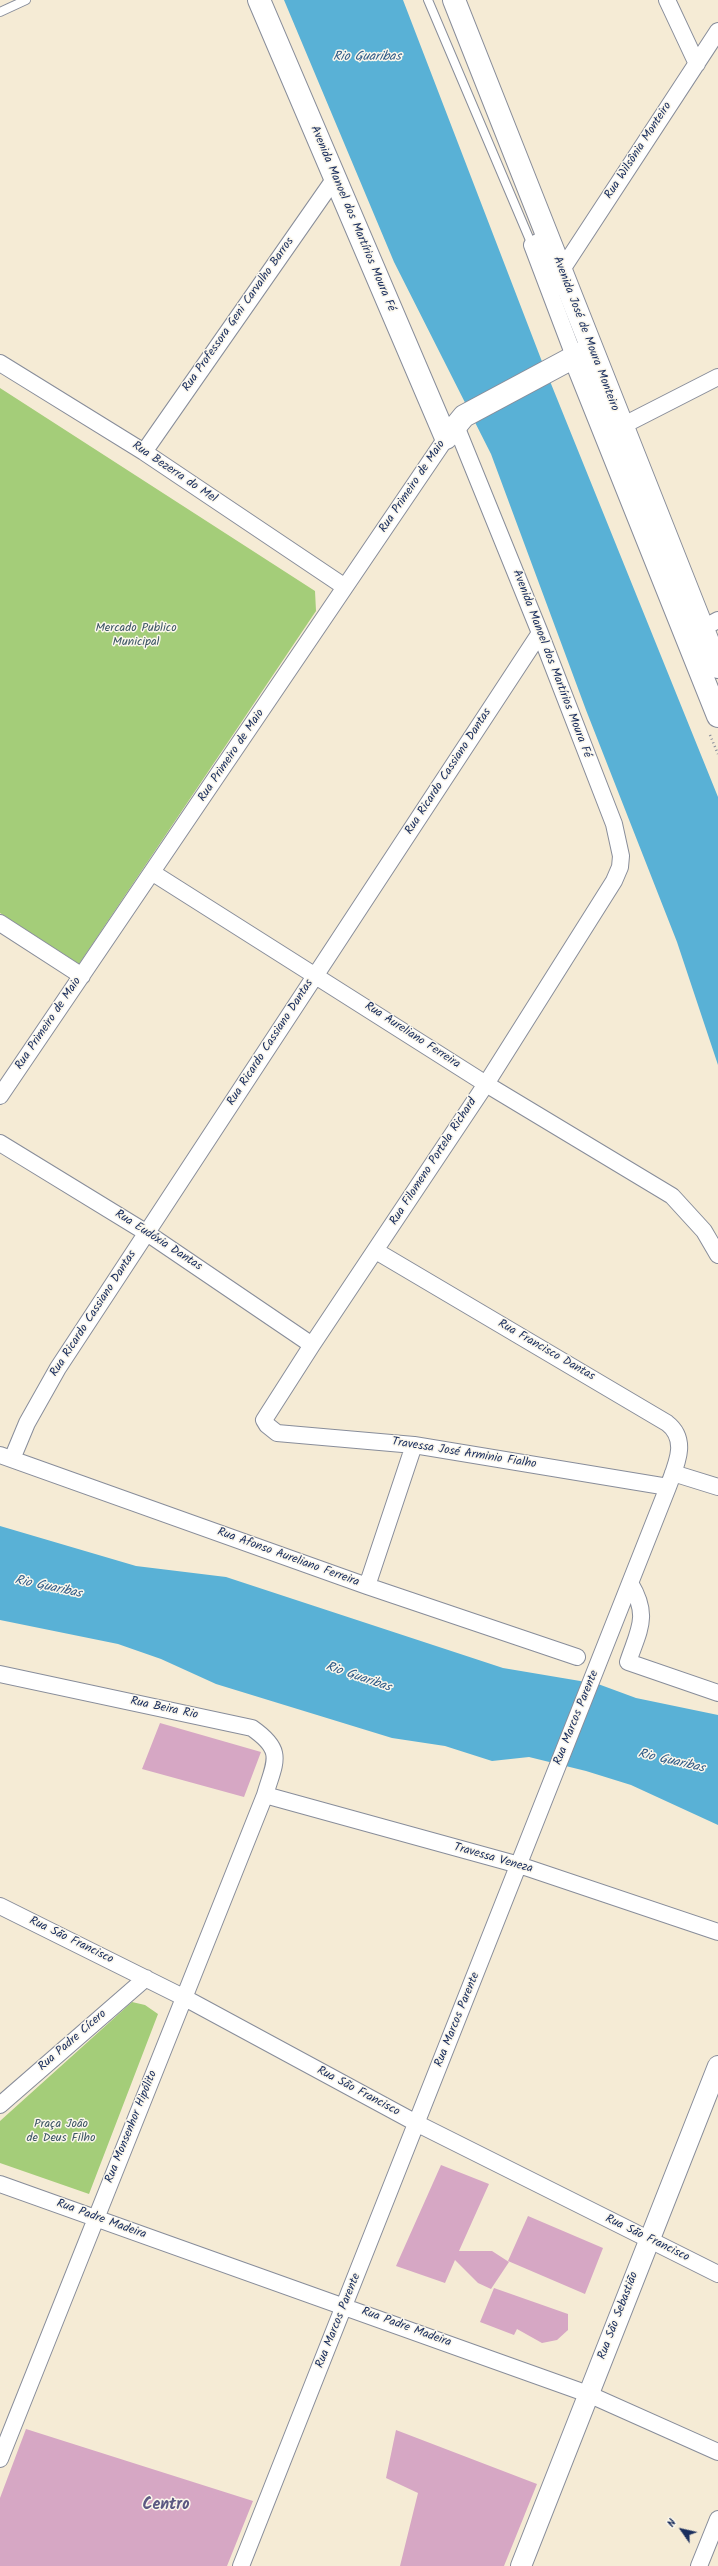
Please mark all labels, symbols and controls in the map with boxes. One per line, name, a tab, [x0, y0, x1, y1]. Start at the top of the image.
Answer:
water label: Rio Guaribas	[333, 50, 401, 66]
street label: Rua Wilsônia Monteiro	[602, 100, 676, 202]
street label: Avenida Manoel dos Martírios Moura Fé	[306, 124, 398, 314]
street label: Rua Professora Geni Carvalho Barros	[180, 235, 298, 395]
street label: Avenida José de Moura Monteiro	[549, 255, 621, 413]
street label: Rua Primeiro de Maio	[377, 438, 449, 536]
street label: Rua Bezerra do Mel	[129, 439, 219, 507]
street label: Avenida Manoel dos Martírios Moura Fé	[508, 568, 594, 760]
park label: Mercado Publico Municipal	[95, 622, 177, 650]
street label: Rua Ricardo Cassiano Dantas	[403, 706, 495, 838]
street label: Rua Primeiro de Maio	[196, 707, 268, 805]
street label: Rua Primeiro de Maio	[13, 975, 85, 1073]
street label: Rua Ricardo Cassiano Dantas	[225, 977, 317, 1109]
street label: Rua Aureliano Ferreira	[361, 1000, 463, 1072]
street label: Rua Filomeno Portela Richard	[387, 1096, 481, 1228]
street label: Rua Eudóxia Dantas	[112, 1207, 204, 1275]
street label: Rua Ricardo Cassiano Dantas	[48, 1248, 140, 1380]
street label: Rua Francisco Dantas	[495, 1317, 597, 1385]
street label: Travessa José Arminio Fialho	[391, 1435, 537, 1473]
street label: Rua Afonso Aureliano Ferreira	[215, 1526, 361, 1590]
water label: Rio Guaribas	[13, 1573, 83, 1603]
water label: Rio Guaribas	[323, 1660, 393, 1696]
street label: Rua Marcos Parente	[551, 1669, 603, 1767]
street label: Rua Beira Rio	[129, 1695, 199, 1723]
water label: Rio Guaribas	[636, 1747, 706, 1777]
street label: Travessa Veneza	[452, 1841, 534, 1877]
street label: Rua São Francisco	[27, 1914, 115, 1968]
street label: Rua Marcos Parente	[432, 1971, 484, 2069]
street label: Rua Padre Cícero	[36, 2007, 110, 2075]
street label: Rua São Francisco	[314, 2064, 402, 2120]
street label: Rua Monsenhor Hipólito	[103, 2069, 161, 2185]
park label: Praça João de Deus Filho	[27, 2118, 95, 2146]
street label: Rua Padre Madeira	[54, 2197, 148, 2243]
street label: Rua São Francisco	[603, 2212, 691, 2266]
street label: Rua São Sebastião	[596, 2270, 642, 2362]
street label: Rua Marcos Parente	[313, 2272, 365, 2370]
street label: Rua Padre Madeira	[359, 2305, 453, 2351]
district label: Centro	[143, 2496, 189, 2516]
north arrow	[662, 2510, 702, 2550]
text: N	[663, 2515, 681, 2531]

